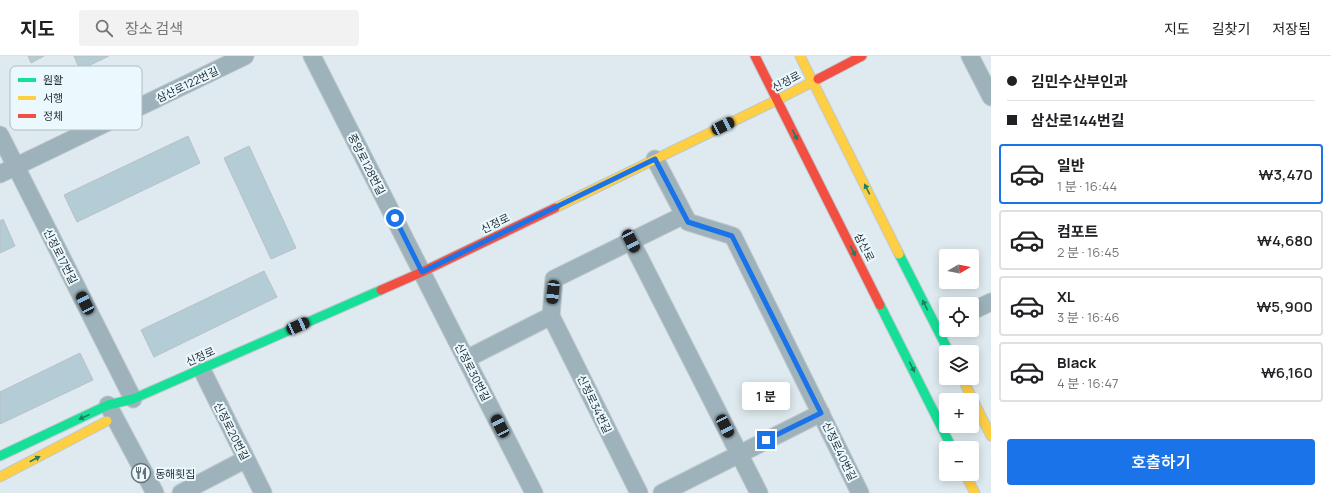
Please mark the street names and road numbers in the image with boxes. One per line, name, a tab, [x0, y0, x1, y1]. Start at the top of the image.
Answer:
street label: 삼산로122번길	[153, 62, 221, 106]
street label: 신정로	[769, 67, 803, 95]
street label: 중앙로128번길	[345, 131, 389, 197]
street label: 신정로	[478, 210, 512, 236]
street label: 신정로17번길	[41, 226, 81, 286]
street label: 삼산로	[851, 230, 879, 264]
street label: 신정로30번길	[452, 340, 494, 404]
street label: 신정로	[183, 343, 217, 369]
street label: 신정로34번길	[574, 372, 616, 436]
street label: 신정로20번길	[211, 399, 253, 463]
street label: 신정로40번길	[819, 419, 861, 483]

